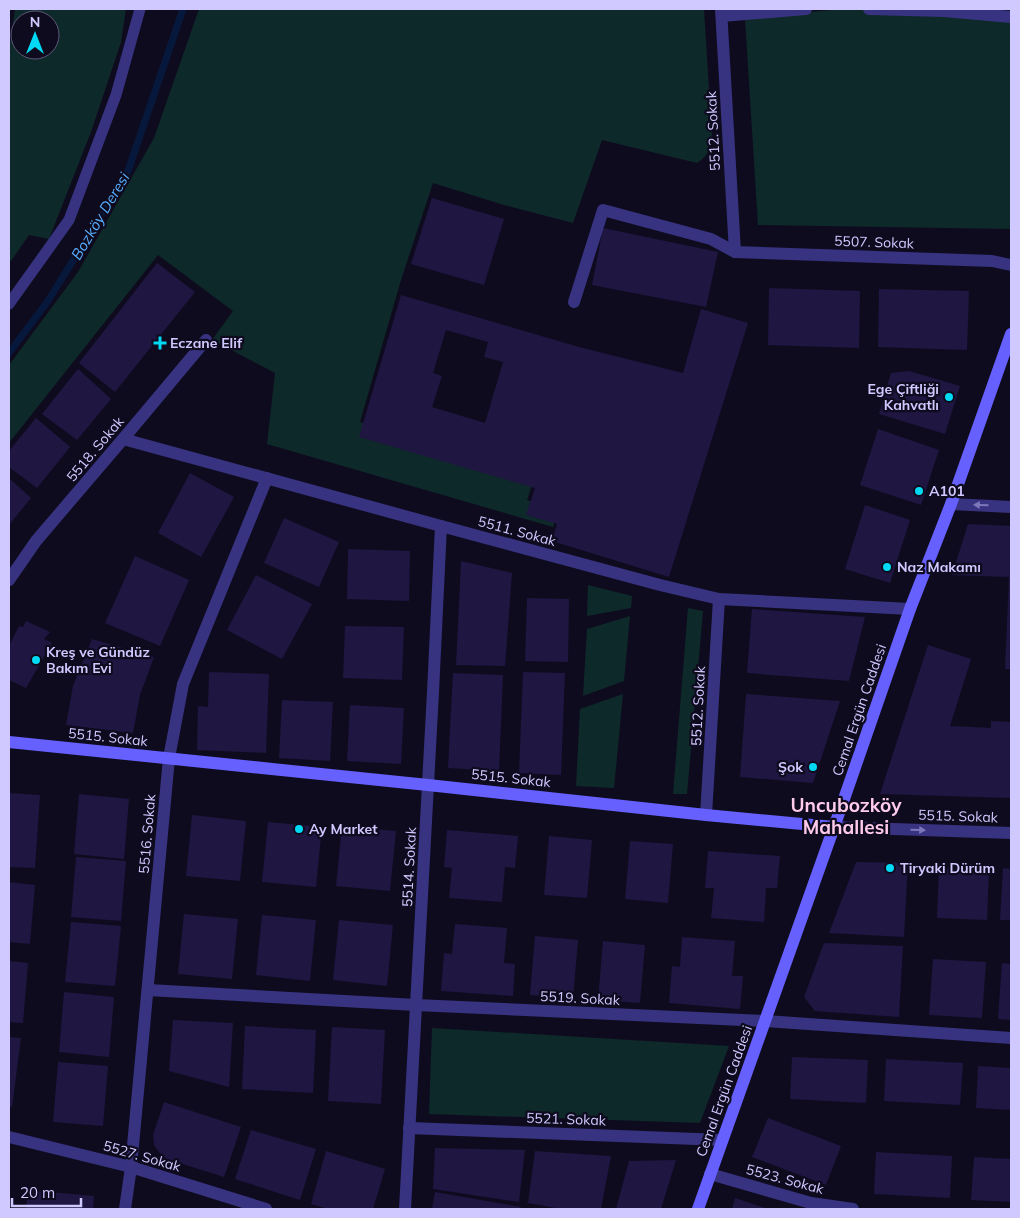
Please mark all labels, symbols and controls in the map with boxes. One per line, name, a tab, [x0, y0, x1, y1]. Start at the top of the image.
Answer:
north arrow	[10, 10, 60, 60]
text: N	[30, 13, 40, 31]
street label: 5512. Sokak	[702, 90, 724, 171]
water label: Bozköy Deresi	[67, 169, 134, 263]
street label: 5507. Sokak	[834, 232, 915, 252]
place label: Eczane Elif	[170, 334, 243, 352]
marker: Eczane Elif	[154, 337, 166, 349]
place label: Ege Çiftliği Kahvatlı	[868, 380, 939, 414]
marker: Ege Çiftliği Kahvatlı	[943, 391, 955, 403]
street label: 5518. Sokak	[62, 412, 128, 485]
place label: A101	[929, 482, 965, 500]
marker: A101	[913, 485, 925, 497]
one-way arrow	[973, 501, 989, 509]
street label: 5511. Sokak	[476, 512, 559, 550]
place label: Naz Makamı	[897, 558, 981, 576]
marker: Naz Makamı	[881, 561, 893, 573]
street label: Cemal Ergün Caddesi	[828, 642, 890, 778]
place label: Kreş ve Gündüz Bakım Evi	[46, 643, 150, 677]
marker: Kreş ve Gündüz Bakım Evi	[30, 654, 42, 666]
street label: 5512. Sokak	[687, 665, 709, 746]
street label: 5515. Sokak	[67, 724, 149, 750]
place label: Şok	[778, 758, 803, 776]
marker: Şok	[807, 761, 819, 773]
street label: 5515. Sokak	[470, 765, 552, 791]
street label: 5516. Sokak	[135, 793, 160, 875]
district label: Uncubozköy Mahallesi	[791, 793, 902, 839]
street label: 5515. Sokak	[918, 806, 999, 826]
place label: Ay Market	[309, 820, 378, 838]
marker: Ay Market	[293, 823, 305, 835]
street label: 5514. Sokak	[398, 826, 420, 907]
one-way arrow	[910, 826, 926, 834]
place label: Tiryaki Dürüm	[900, 859, 995, 877]
marker: Tiryaki Dürüm	[884, 862, 896, 874]
street label: 5519. Sokak	[540, 987, 621, 1009]
street label: Cemal Ergün Caddesi	[692, 1023, 756, 1159]
street label: 5521. Sokak	[526, 1109, 607, 1129]
street label: 5527. Sokak	[101, 1136, 184, 1176]
street label: 5523. Sokak	[744, 1160, 827, 1198]
scale bar	[12, 1176, 81, 1208]
text: 20 m	[20, 1183, 55, 1202]

